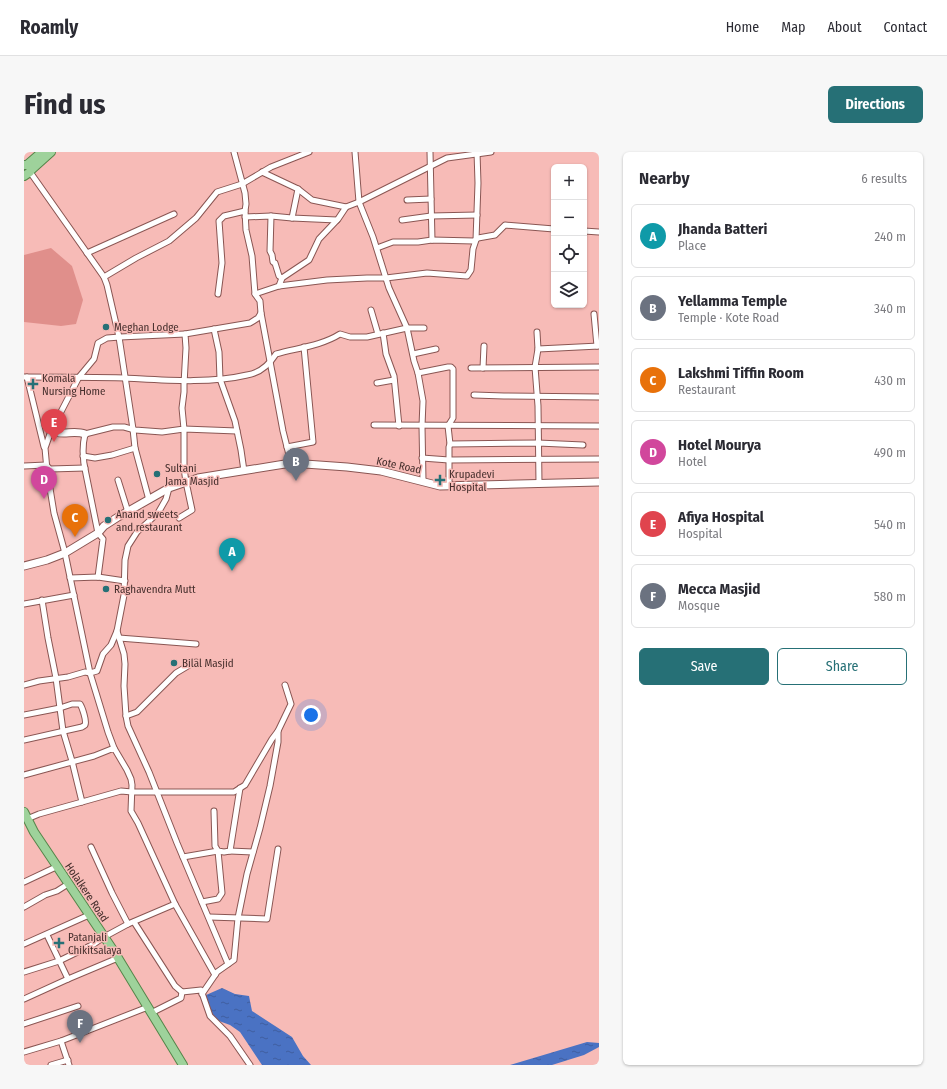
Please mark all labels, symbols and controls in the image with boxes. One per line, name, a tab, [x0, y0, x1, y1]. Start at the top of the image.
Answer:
text: Roamly	[20, 16, 78, 39]
text: Home	[726, 19, 759, 36]
text: Map	[781, 19, 805, 36]
text: About	[827, 19, 862, 36]
text: Contact	[884, 19, 927, 36]
button: Directions	[828, 86, 923, 123]
text: Find us	[24, 88, 106, 121]
map controls	[551, 164, 587, 308]
button: +	[551, 164, 587, 200]
text: Nearby	[639, 168, 690, 189]
text: 6 results	[861, 171, 907, 186]
button: −	[551, 200, 587, 236]
text: Jhanda Batteri	[678, 220, 767, 238]
text: A	[649, 229, 657, 244]
text: 240 m	[874, 229, 906, 244]
button: locate	[551, 236, 587, 272]
text: Place	[678, 238, 706, 253]
button: layers	[551, 272, 587, 308]
text: Yellamma Temple	[678, 292, 787, 310]
text: B	[649, 301, 657, 316]
text: 340 m	[874, 301, 906, 316]
text: Temple · Kote Road	[678, 310, 779, 325]
place label: Meghan Lodge	[114, 321, 179, 334]
marker: Meghan Lodge	[101, 322, 111, 332]
text: Lakshmi Tiffin Room	[678, 364, 804, 382]
place label: Komala Nursing Home	[42, 372, 105, 398]
text: C	[650, 373, 656, 388]
text: 430 m	[874, 373, 906, 388]
marker: Komala Nursing Home	[27, 378, 39, 390]
text: Restaurant	[678, 382, 736, 397]
pin: E	[41, 409, 67, 442]
text: Hotel Mourya	[678, 436, 761, 454]
text: D	[649, 445, 657, 460]
text: 490 m	[874, 445, 906, 460]
pin: B	[283, 448, 309, 481]
street label: Kote Road	[375, 454, 423, 477]
text: Hotel	[678, 454, 707, 469]
place label: Sultani Jama Masjid	[165, 462, 219, 488]
pin: D	[31, 466, 57, 499]
place label: Krupadevi Hospital	[449, 468, 495, 494]
marker: Sultani Jama Masjid	[152, 469, 162, 479]
marker: Krupadevi Hospital	[434, 474, 446, 486]
pin: C	[62, 504, 88, 537]
place label: Anand sweets and restaurant	[116, 508, 183, 534]
text: Afiya Hospital	[678, 508, 764, 526]
marker: Anand sweets and restaurant	[103, 515, 113, 525]
text: E	[650, 517, 656, 532]
text: 540 m	[874, 517, 906, 532]
text: Hospital	[678, 526, 722, 541]
pin: A	[219, 538, 245, 571]
text: Mecca Masjid	[678, 580, 760, 598]
place label: Raghavendra Mutt	[114, 583, 196, 596]
marker: Raghavendra Mutt	[101, 584, 111, 594]
text: F	[650, 589, 656, 604]
text: 580 m	[874, 589, 906, 604]
text: Mosque	[678, 598, 720, 613]
button: Save	[639, 648, 769, 685]
button: Share	[777, 648, 907, 685]
place label: Bilal Masjid	[182, 657, 234, 670]
marker: Bilal Masjid	[169, 658, 179, 668]
your location	[301, 705, 321, 725]
street label: Holalkere Road	[62, 860, 111, 924]
place label: Patanjali Chikitsalaya	[68, 931, 122, 957]
marker: Patanjali Chikitsalaya	[53, 937, 65, 949]
pin: F	[67, 1010, 93, 1043]

